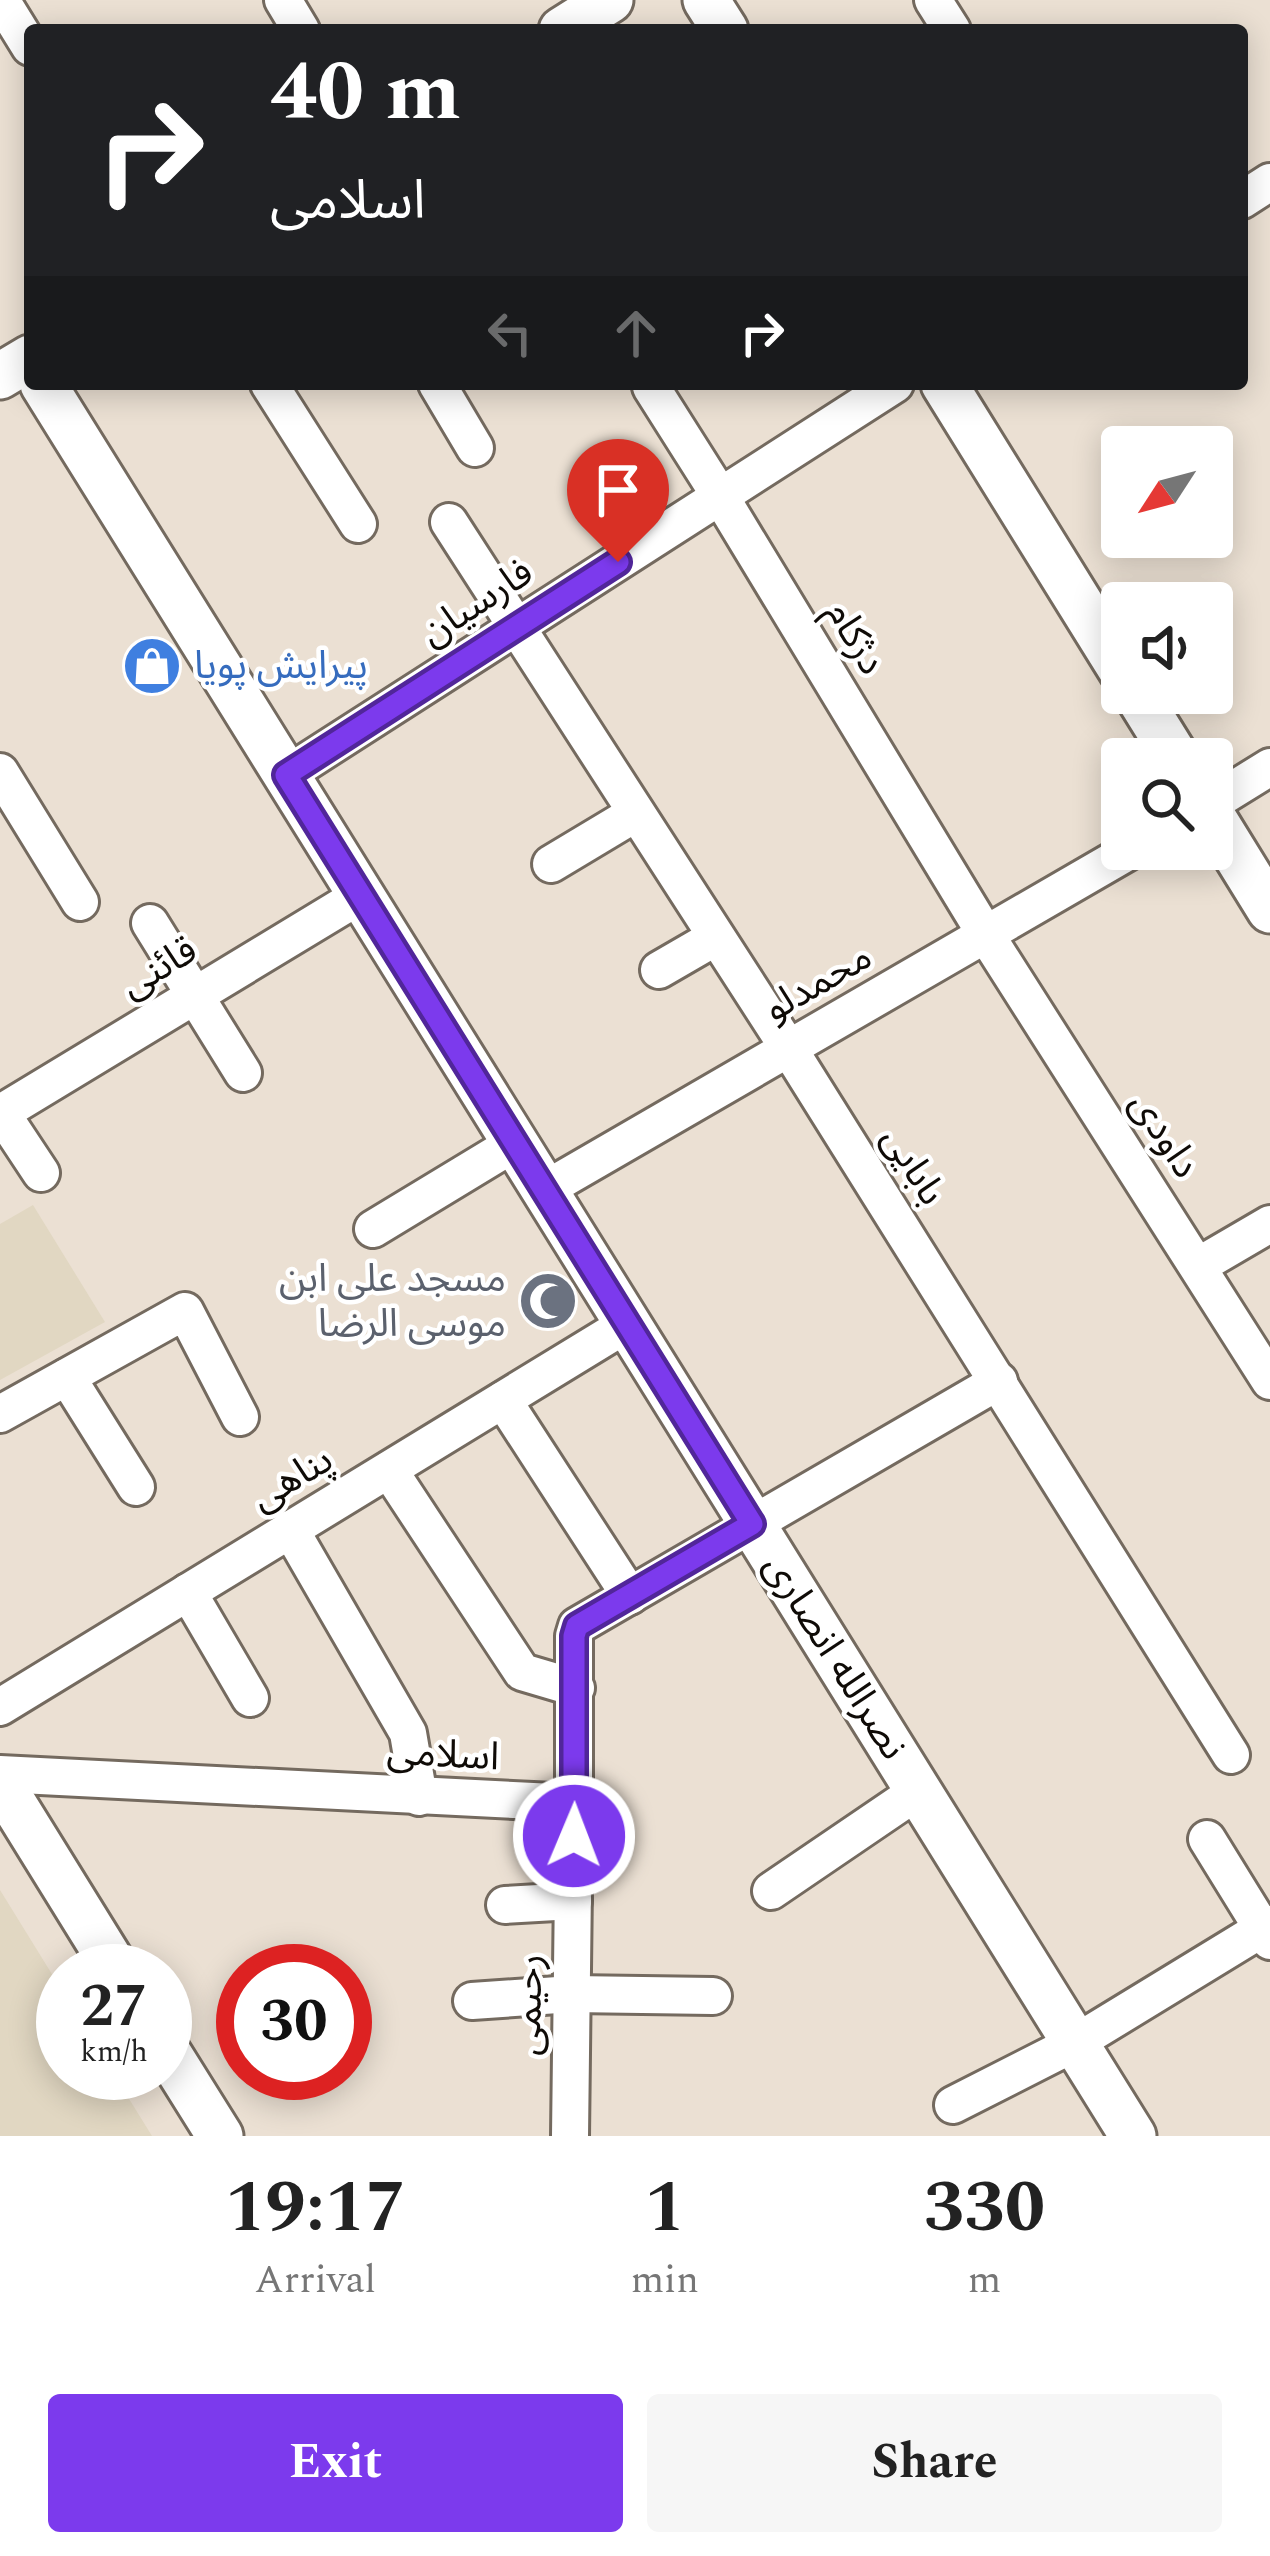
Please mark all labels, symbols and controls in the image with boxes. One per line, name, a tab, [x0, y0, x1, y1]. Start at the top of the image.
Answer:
text: 40 m	[270, 29, 461, 157]
icon: right	[72, 72, 228, 228]
text: اسلامی	[270, 161, 426, 243]
icon: left	[477, 300, 543, 366]
icon: ahead	[603, 300, 669, 366]
icon: right	[729, 300, 795, 366]
north arrow	[1101, 426, 1233, 558]
map controls	[1101, 426, 1233, 870]
pin	[567, 439, 669, 562]
icon: arrive	[585, 457, 651, 523]
street label: فارسیان	[408, 544, 546, 662]
button: sound	[1101, 582, 1233, 714]
street label: دژکام	[810, 590, 900, 686]
shop icon: پیرایش پویا	[121, 635, 183, 697]
place label: پیرایش پویا	[194, 637, 368, 696]
button: search	[1101, 738, 1233, 870]
street label: قائنی	[109, 922, 209, 1014]
street label: محمدلو	[753, 928, 883, 1038]
street label: داودی	[1114, 1080, 1214, 1190]
street label: بابایی	[866, 1115, 960, 1217]
place label: مسجد علی ابن موسی الرضا	[279, 1250, 506, 1354]
mosque icon: مسجد علی ابن موسی الرضا	[517, 1270, 579, 1332]
street label: پناهی	[239, 1431, 345, 1527]
street label: نصرالله انصاری	[748, 1542, 922, 1772]
street label: اسلامی	[385, 1723, 501, 1787]
position arrow	[511, 1773, 637, 1899]
speed limit sign: 30	[216, 1944, 372, 2100]
street label: رحیمی	[499, 1954, 559, 2056]
text: 27	[80, 1961, 148, 2053]
text: km/h	[80, 2029, 148, 2075]
text: 19:17	[225, 2154, 406, 2263]
text: 1	[645, 2154, 685, 2263]
text: 330	[924, 2154, 1045, 2263]
text: Arrival	[255, 2251, 376, 2310]
text: min	[631, 2251, 699, 2310]
text: m	[968, 2251, 1001, 2310]
button: Exit	[48, 2394, 623, 2532]
button: Share	[647, 2394, 1222, 2532]

